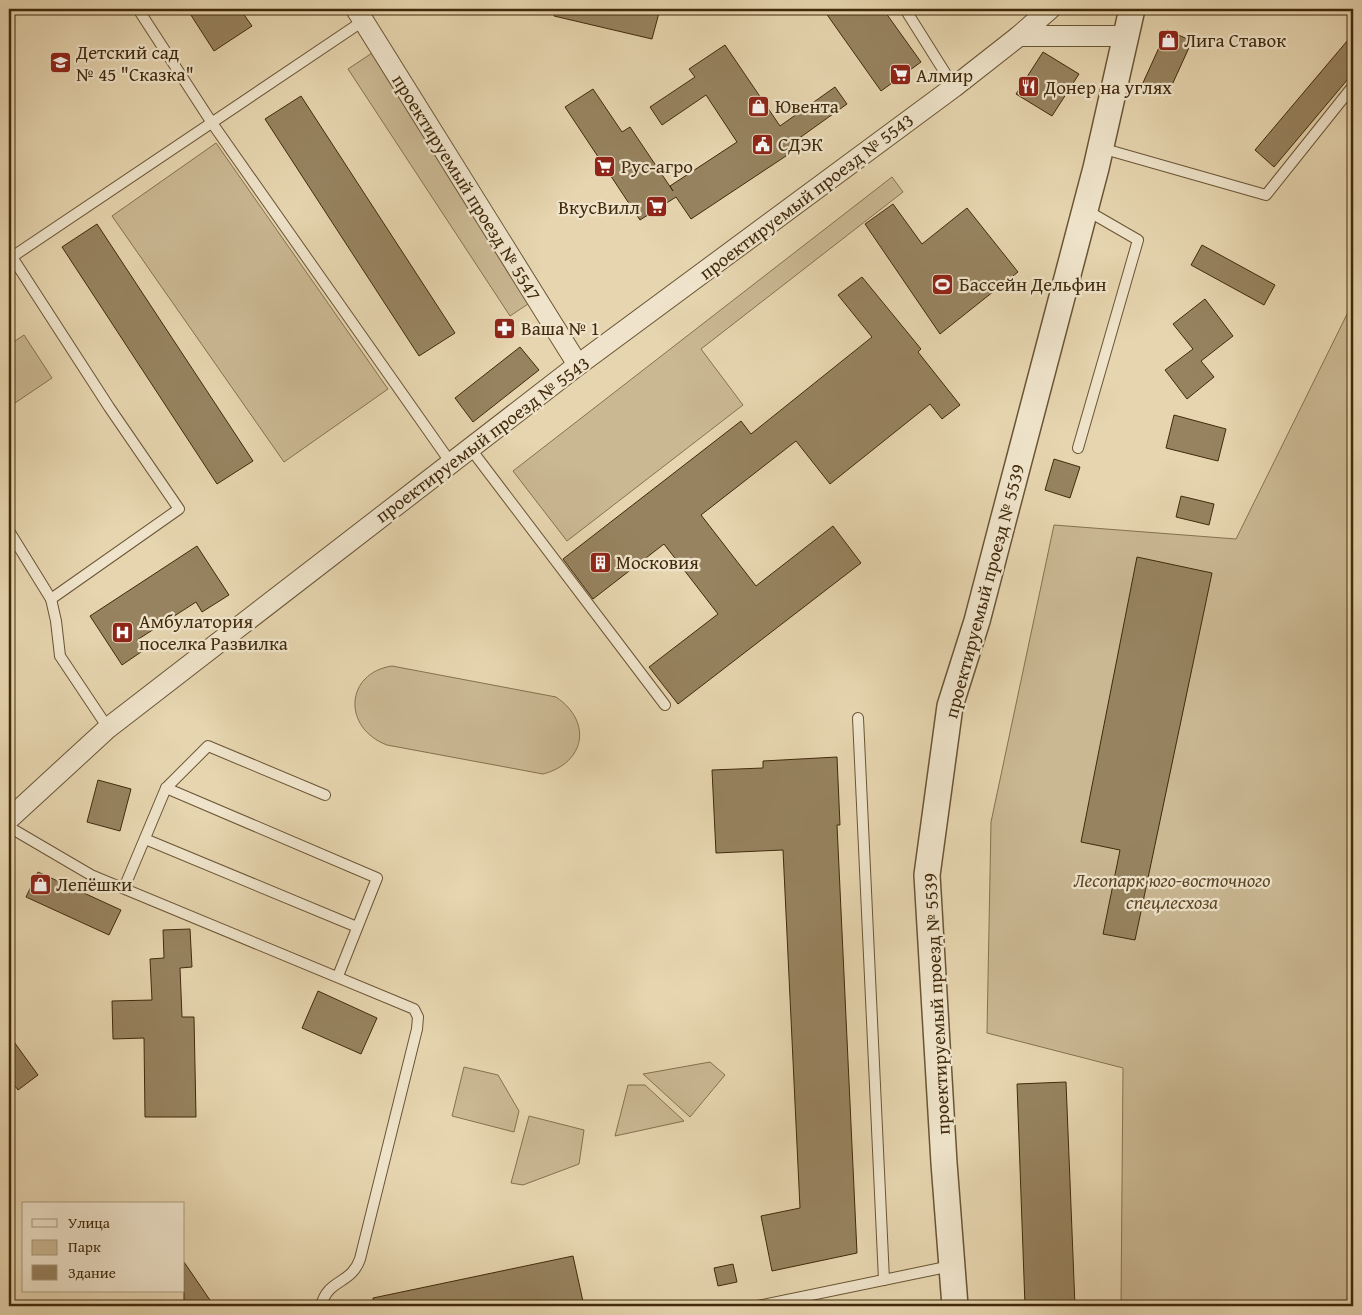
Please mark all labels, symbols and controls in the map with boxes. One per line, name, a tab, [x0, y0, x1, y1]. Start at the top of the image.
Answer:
place label: Лига Ставок	[1184, 26, 1286, 54]
shop icon: Лига Ставок	[1156, 28, 1180, 52]
place label: Детский сад № 45 "Сказка"	[75, 38, 194, 88]
school or university icon: Детский сад № 45 "Сказка"	[48, 51, 72, 75]
place label: Алмир	[916, 61, 973, 89]
supermarket icon: Алмир	[888, 63, 912, 87]
street label: проектируемый проезд № 5547	[386, 68, 548, 306]
place label: Донер на углях	[1043, 73, 1172, 101]
restaurant icon: Донер на углях	[1016, 75, 1040, 99]
place label: Ювента	[775, 92, 839, 120]
shop icon: Ювента	[747, 94, 771, 118]
street label: проектируемый проезд № 5543	[693, 106, 919, 286]
place label: СДЭК	[778, 130, 823, 158]
public building icon: СДЭК	[750, 132, 774, 156]
place label: Рус-агро	[621, 152, 693, 180]
supermarket icon: Рус-агро	[593, 154, 617, 178]
place label: ВкусВилл	[558, 193, 640, 221]
supermarket icon: ВкусВилл	[644, 195, 668, 219]
place label: Бассейн Дельфин	[959, 270, 1107, 298]
sports icon: Бассейн Дельфин	[931, 272, 955, 296]
place label: Ваша № 1	[521, 314, 600, 342]
pharmacy icon: Ваша № 1	[493, 316, 517, 340]
street label: проектируемый проезд № 5543	[369, 349, 595, 529]
street label: проектируемый проезд № 5539	[937, 461, 1031, 721]
place label: Московия	[616, 548, 699, 576]
building icon: Московия	[588, 550, 612, 574]
place label: Амбулатория поселка Развилка	[139, 607, 288, 657]
hospital icon: Амбулатория поселка Развилка	[111, 620, 135, 644]
park label: Лесопарк юго-восточного спецлесхоза	[1074, 866, 1270, 916]
place label: Лепёшки	[56, 870, 132, 898]
shop icon: Лепёшки	[28, 872, 52, 896]
street label: проектируемый проезд № 5539	[915, 872, 957, 1136]
legend	[22, 1202, 185, 1292]
text: Улица	[68, 1212, 111, 1233]
text: Парк	[68, 1236, 101, 1257]
text: Здание	[68, 1262, 116, 1283]

